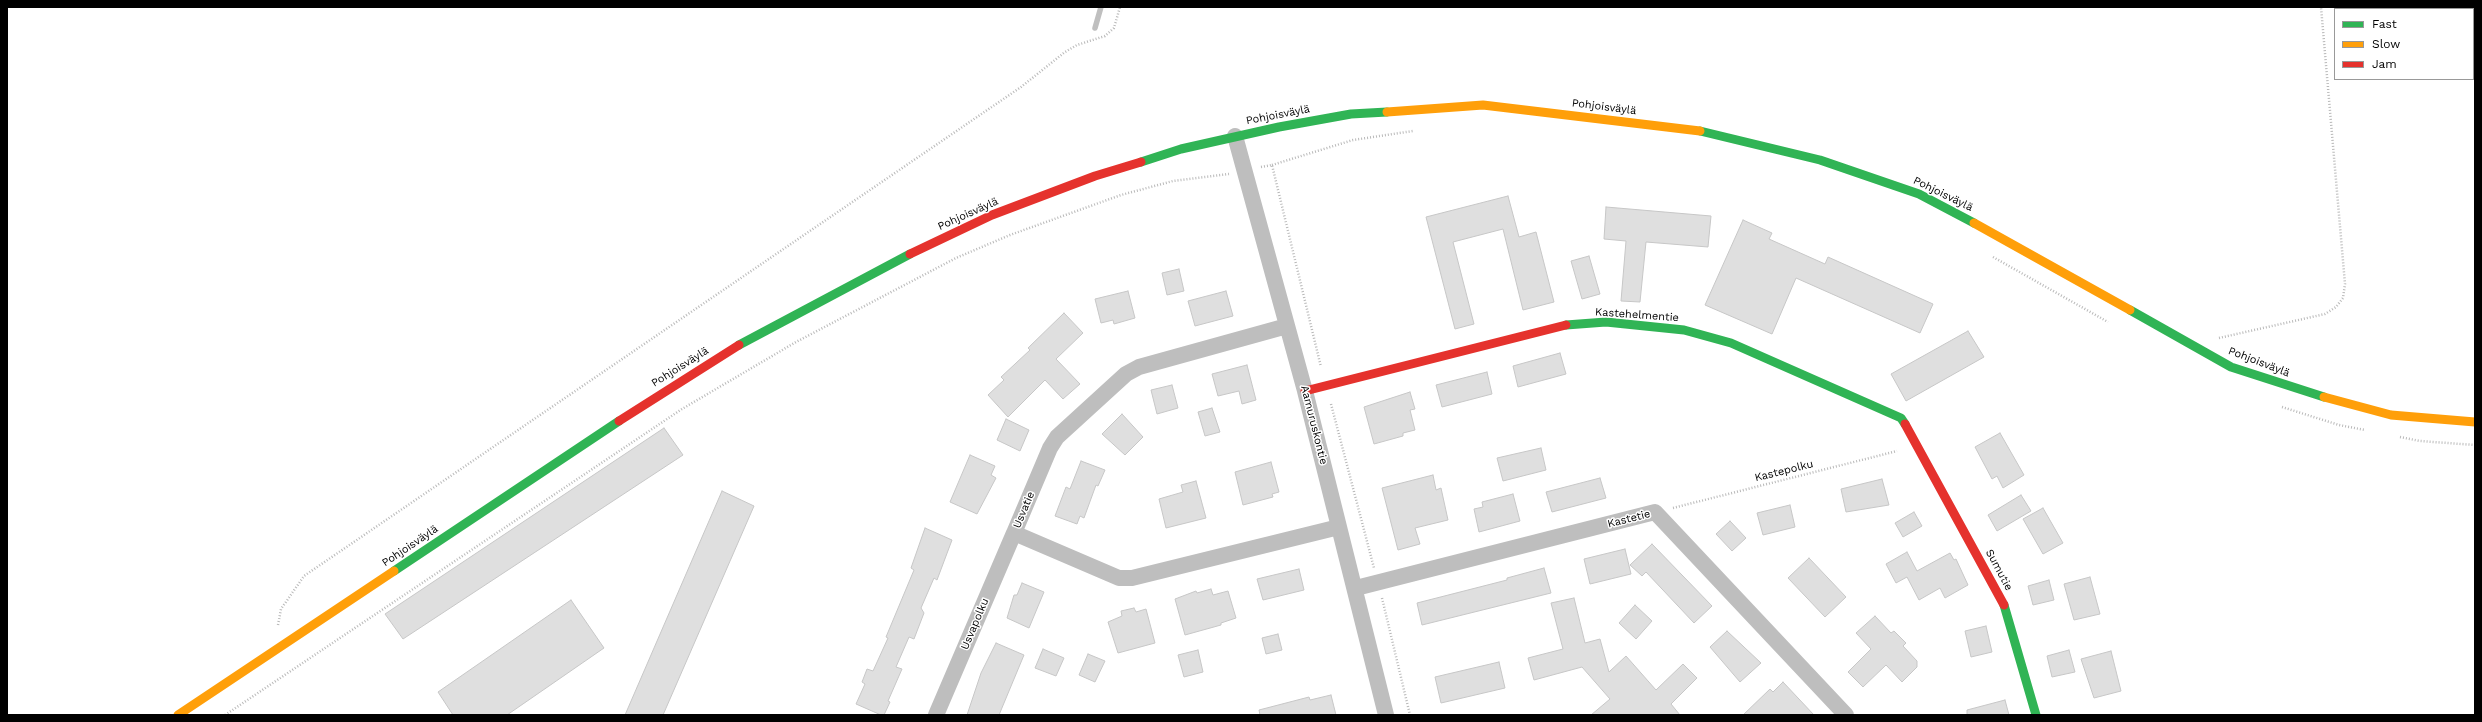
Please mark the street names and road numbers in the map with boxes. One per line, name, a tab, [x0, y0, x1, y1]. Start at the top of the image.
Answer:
street label: Pohjoisväylä	[1571, 96, 1637, 118]
street label: Pohjoisväylä	[1245, 102, 1311, 128]
street label: Pohjoisväylä	[1911, 174, 1975, 214]
street label: Pohjoisväylä	[936, 195, 1000, 233]
street label: Kastehelmentie	[1595, 305, 1679, 325]
street label: Pohjoisväylä	[649, 344, 711, 390]
street label: Pohjoisväylä	[2226, 344, 2292, 380]
street label: Aamuruskontie	[1298, 384, 1330, 466]
street label: Kastepolku	[1753, 457, 1815, 485]
street label: Usvatie	[1010, 490, 1038, 530]
street label: Kastetie	[1606, 507, 1652, 531]
street label: Pohjoisväylä	[379, 522, 441, 570]
street label: Sumutie	[1983, 547, 2015, 593]
street label: Usvapolku	[958, 596, 992, 652]

